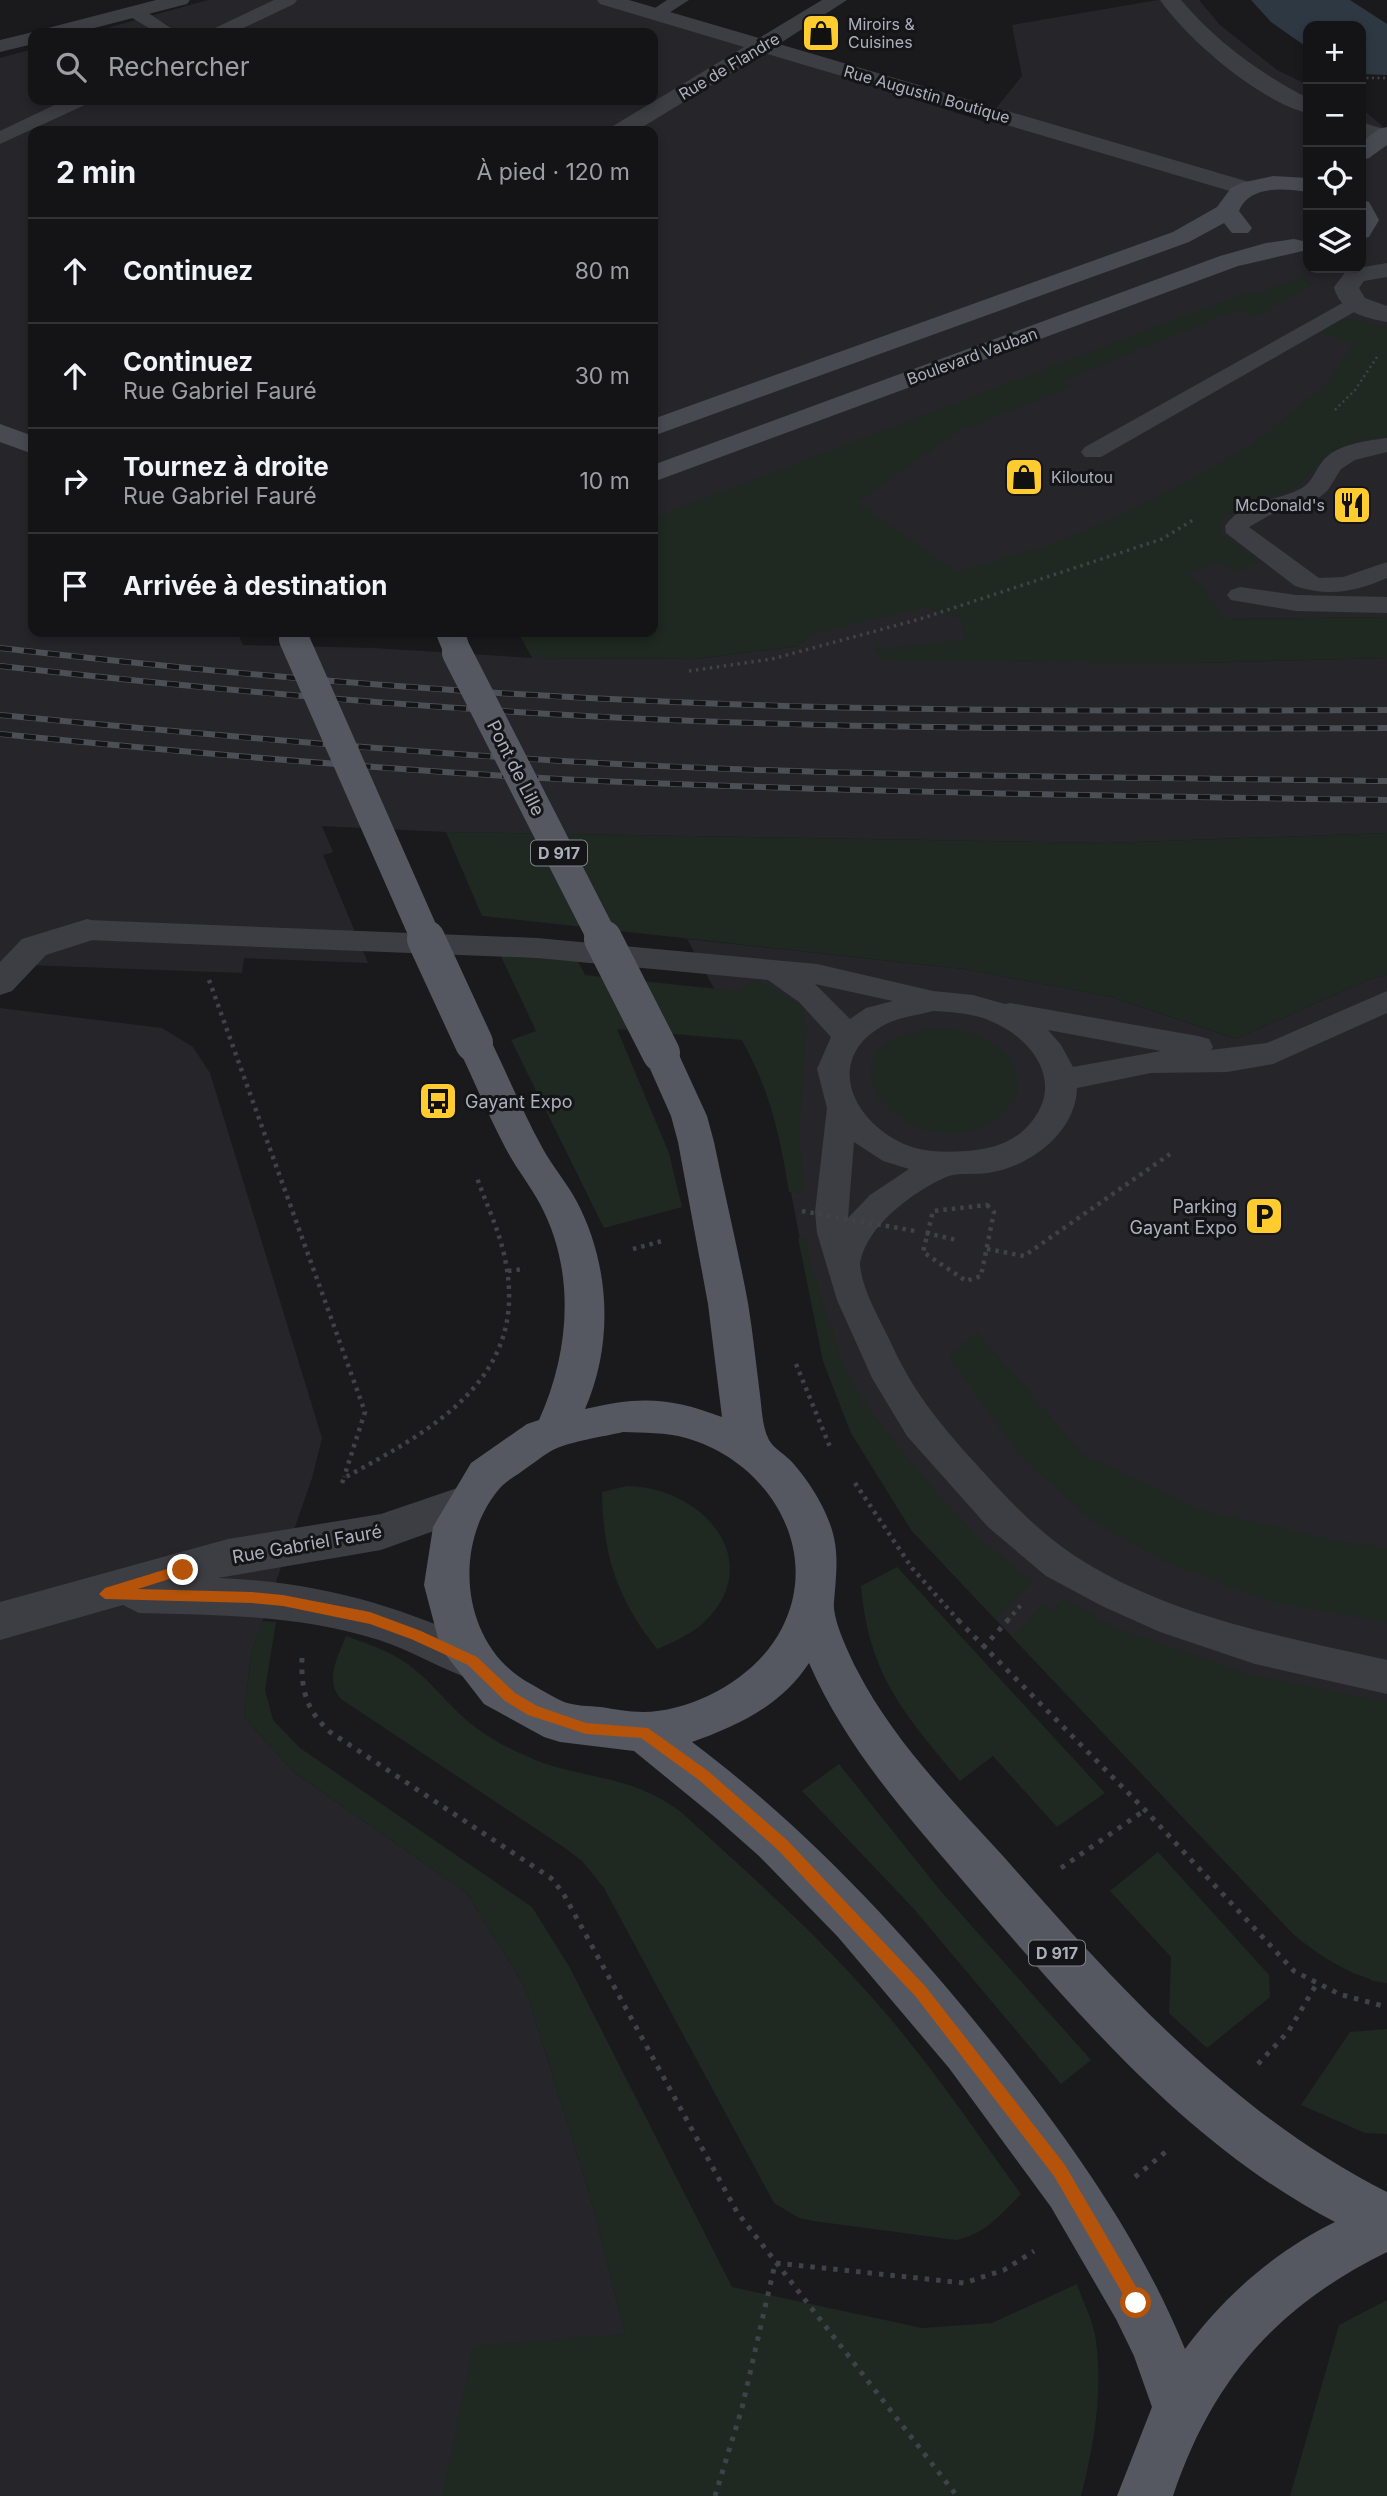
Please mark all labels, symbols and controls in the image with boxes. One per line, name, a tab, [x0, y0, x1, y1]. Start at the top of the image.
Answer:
shop icon: Miroirs & Cuisines	[800, 12, 842, 54]
place label: Miroirs & Cuisines	[848, 14, 916, 52]
map controls	[1303, 21, 1366, 273]
button: +	[1303, 21, 1366, 84]
search box	[28, 28, 658, 105]
street label: Rue de Flandre	[675, 28, 783, 104]
icon: search	[52, 48, 90, 86]
text: Rechercher	[108, 51, 249, 82]
street label: Rue Augustin Boutique	[842, 61, 1012, 127]
button: −	[1303, 84, 1366, 147]
button: locate	[1303, 147, 1366, 210]
text: 2 min	[56, 154, 136, 190]
text: À pied · 120 m	[476, 158, 630, 186]
button: layers	[1303, 210, 1366, 273]
icon: ahead	[56, 252, 94, 290]
text: Continuez	[123, 255, 253, 286]
text: 80 m	[575, 257, 630, 285]
street label: Boulevard Vauban	[904, 323, 1040, 389]
text: Continuez	[123, 346, 253, 377]
icon: ahead	[56, 357, 94, 395]
text: 30 m	[575, 362, 630, 390]
text: Rue Gabriel Fauré	[123, 377, 317, 405]
text: Tournez à droite	[123, 451, 329, 482]
shop icon: Kiloutou	[1003, 456, 1045, 498]
icon: right	[56, 462, 94, 500]
text: 10 m	[580, 467, 630, 495]
place label: Kiloutou	[1051, 467, 1113, 487]
text: Rue Gabriel Fauré	[123, 482, 317, 510]
restaurant icon: McDonald's	[1331, 484, 1373, 526]
place label: McDonald's	[1235, 495, 1325, 515]
icon: arrive	[56, 567, 94, 605]
text: Arrivée à destination	[123, 570, 388, 601]
street label: Pont de Lille	[483, 717, 549, 819]
road number: D 917	[531, 840, 587, 866]
bus stop icon: Gayant Expo	[417, 1080, 459, 1122]
place label: Gayant Expo	[465, 1091, 572, 1112]
parking icon: Parking Gayant Expo	[1243, 1195, 1285, 1237]
place label: Parking Gayant Expo	[1130, 1196, 1237, 1238]
street label: Rue Gabriel Fauré	[231, 1520, 383, 1568]
route end	[167, 1554, 198, 1585]
road number: D 917	[1029, 1940, 1085, 1966]
route start	[1120, 2287, 1151, 2318]

